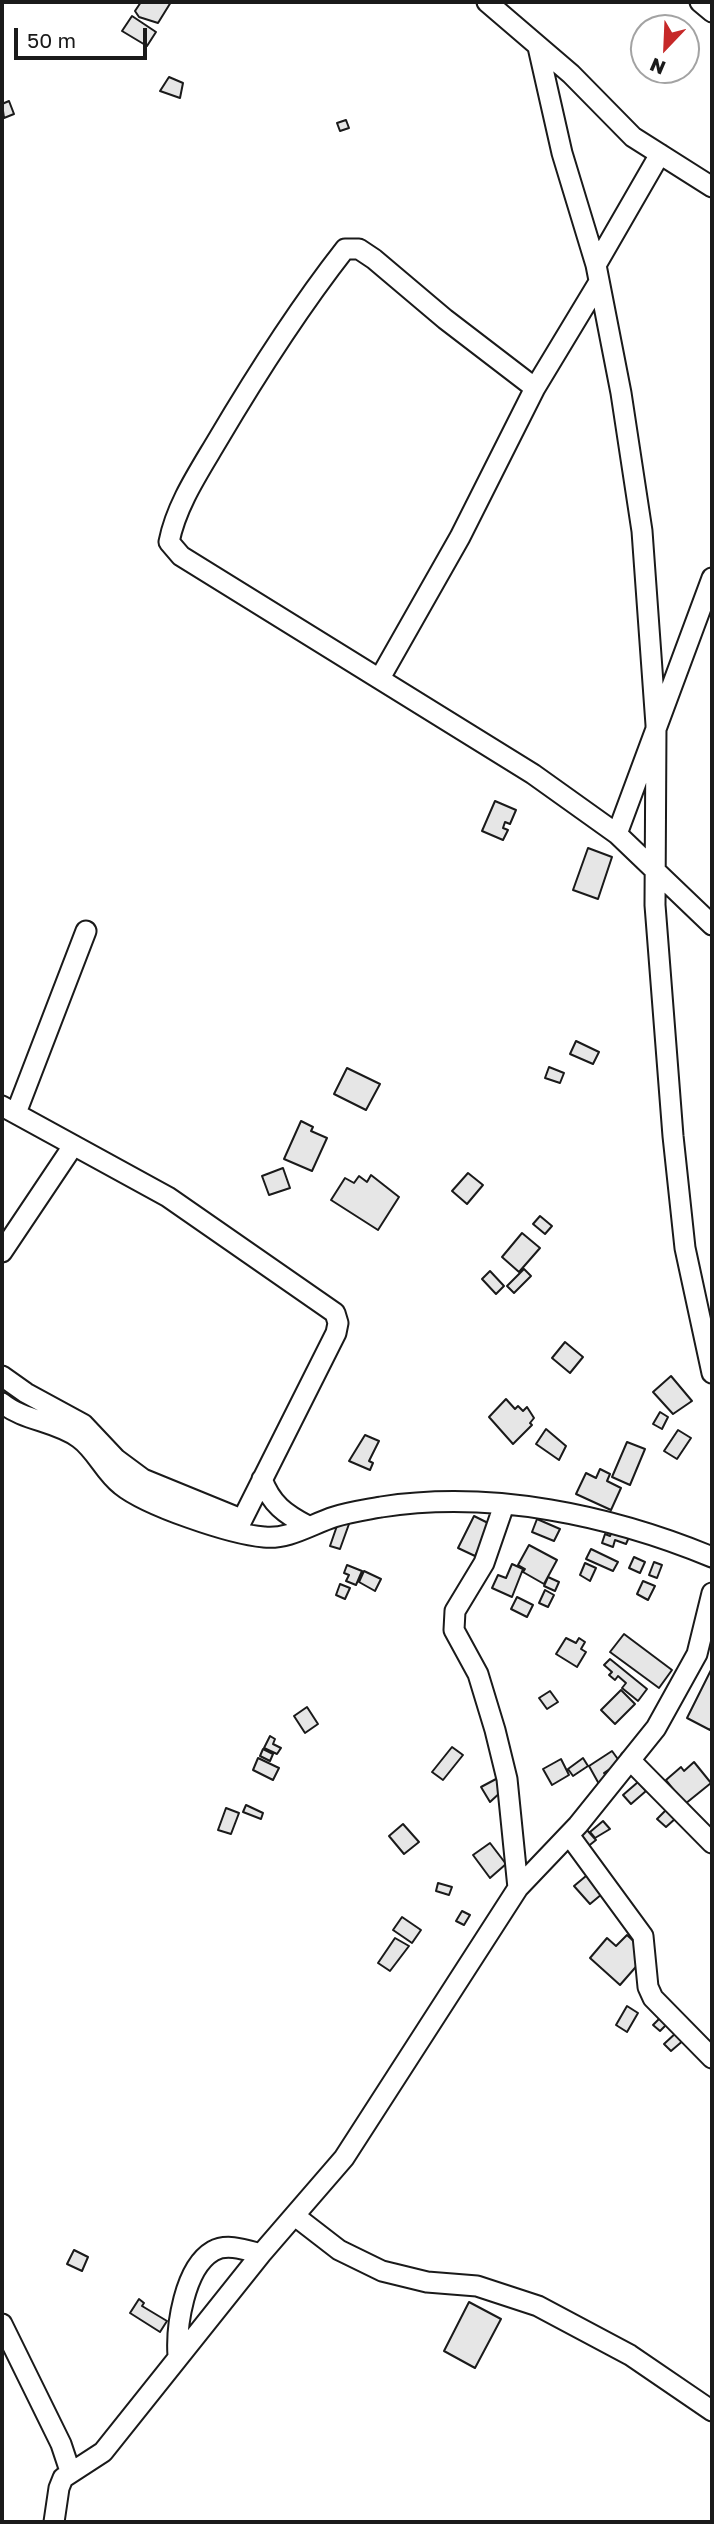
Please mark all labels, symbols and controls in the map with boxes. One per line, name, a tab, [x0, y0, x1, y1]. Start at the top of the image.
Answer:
scale bar	[18, 14, 150, 58]
north arrow	[630, 14, 700, 84]
text: 50 m	[27, 27, 76, 53]
text: N	[646, 54, 669, 80]

